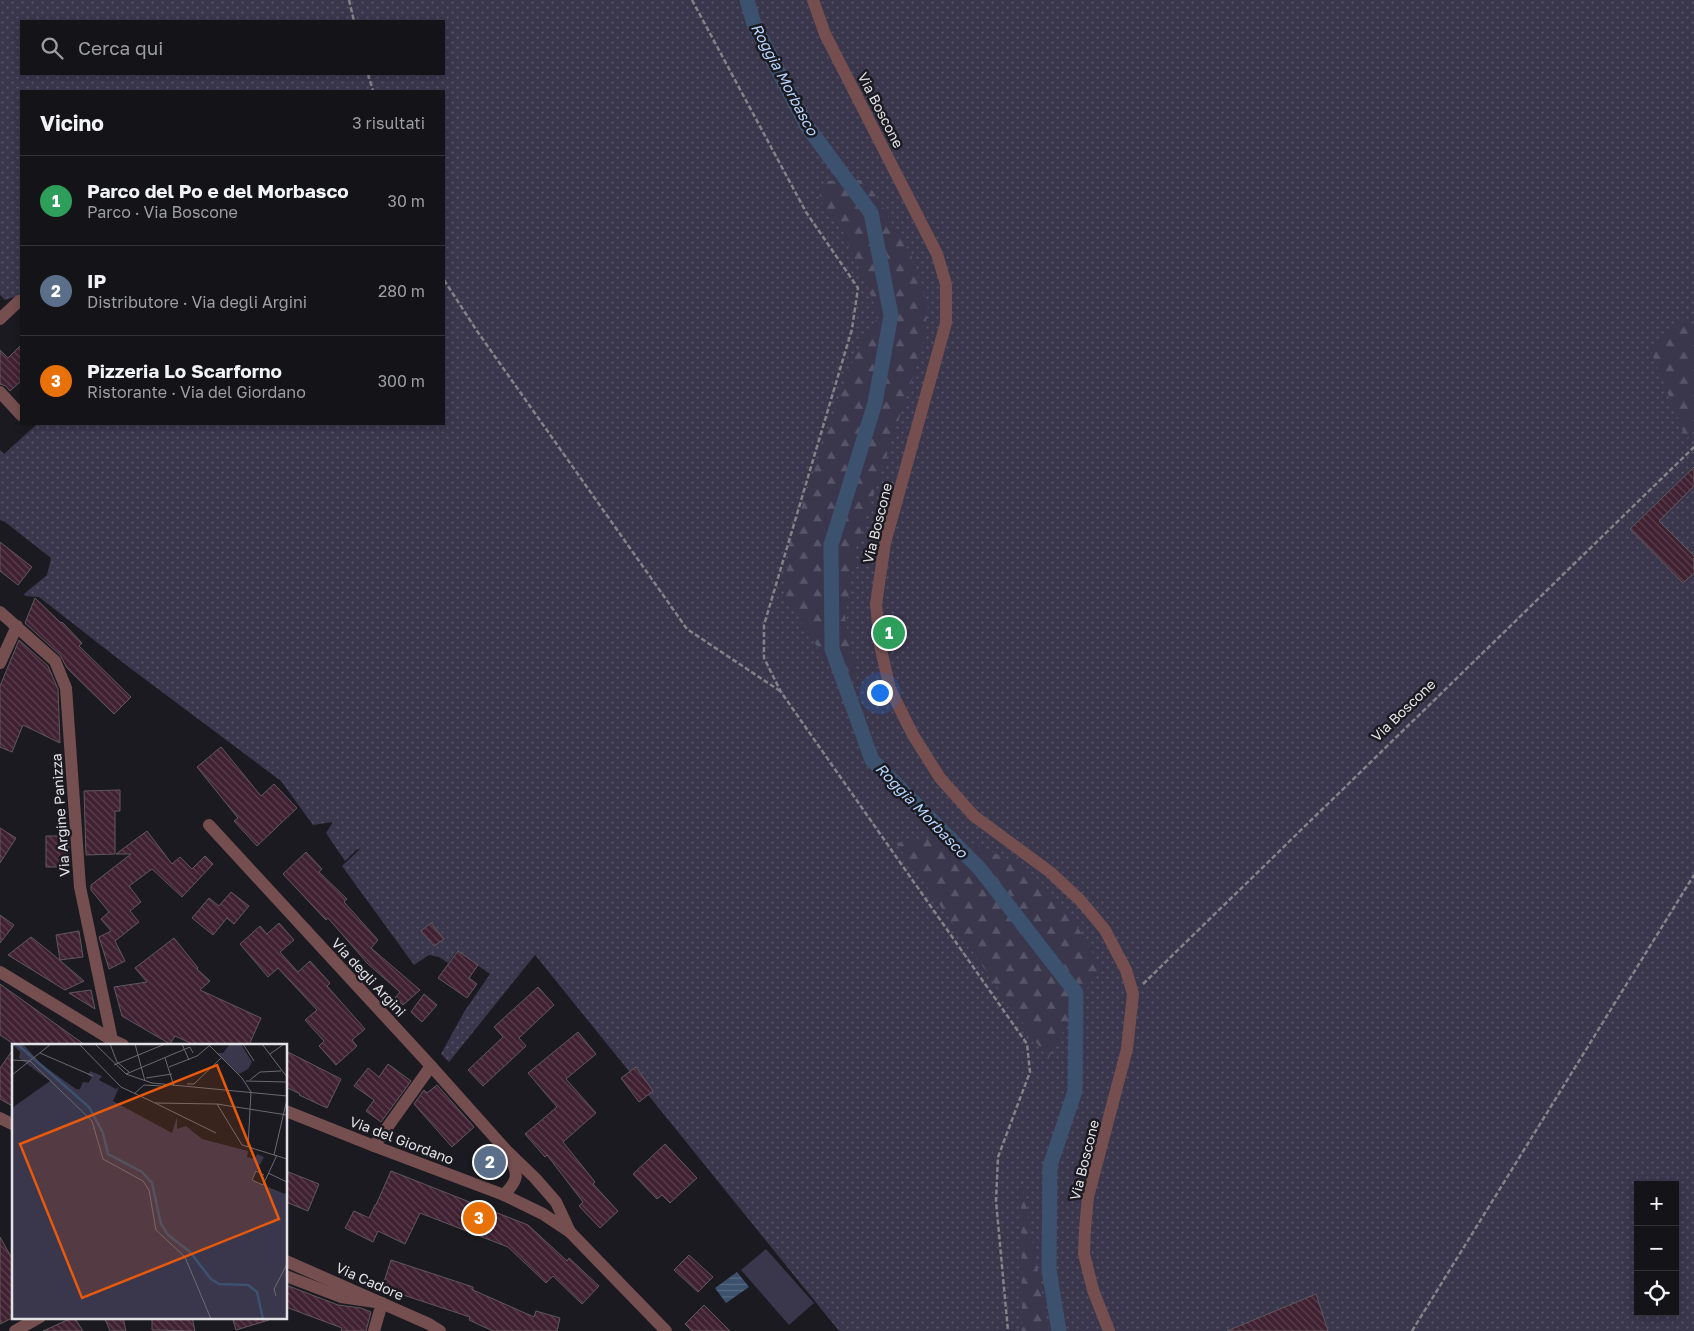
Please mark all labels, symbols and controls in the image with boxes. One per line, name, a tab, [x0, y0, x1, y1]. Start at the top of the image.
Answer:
search box	[20, 20, 445, 75]
water label: Roggia Morbasco	[747, 20, 823, 139]
icon: search	[38, 34, 66, 62]
text: Cerca qui	[78, 36, 163, 59]
street label: Via Boscone	[855, 69, 907, 151]
text: Vicino	[40, 110, 104, 136]
text: 3 risultati	[352, 113, 425, 133]
text: Parco del Po e del Morbasco	[87, 179, 349, 202]
text: 1	[52, 191, 60, 211]
text: 30 m	[388, 191, 425, 211]
text: Parco · Via Boscone	[87, 202, 238, 222]
text: IP	[87, 269, 106, 292]
text: 2	[51, 281, 61, 301]
text: 280 m	[378, 281, 425, 301]
text: Distributore · Via degli Argini	[87, 292, 307, 312]
text: Pizzeria Lo Scarforno	[87, 359, 282, 382]
text: 3	[51, 371, 61, 391]
text: 300 m	[378, 371, 425, 391]
text: Ristorante · Via del Giordano	[87, 382, 306, 402]
street label: Via Boscone	[859, 481, 895, 565]
pin: 1	[873, 614, 905, 652]
street label: Via Boscone	[1367, 675, 1439, 745]
your location	[867, 680, 893, 706]
street label: Via Argine Panizza	[47, 753, 73, 877]
water label: Roggia Morbasco	[872, 759, 972, 862]
street label: Via degli Argini	[328, 934, 410, 1020]
inset map	[12, 1044, 288, 1318]
street label: Via del Giordano	[348, 1112, 456, 1168]
street label: Via Boscone	[1066, 1118, 1102, 1202]
pin: 2	[474, 1143, 506, 1181]
map controls	[1634, 1181, 1679, 1316]
button: +	[1634, 1181, 1679, 1226]
pin: 3	[463, 1199, 495, 1237]
button: −	[1634, 1226, 1679, 1271]
street label: Via Cadore	[333, 1259, 407, 1303]
button: locate	[1634, 1271, 1679, 1316]

